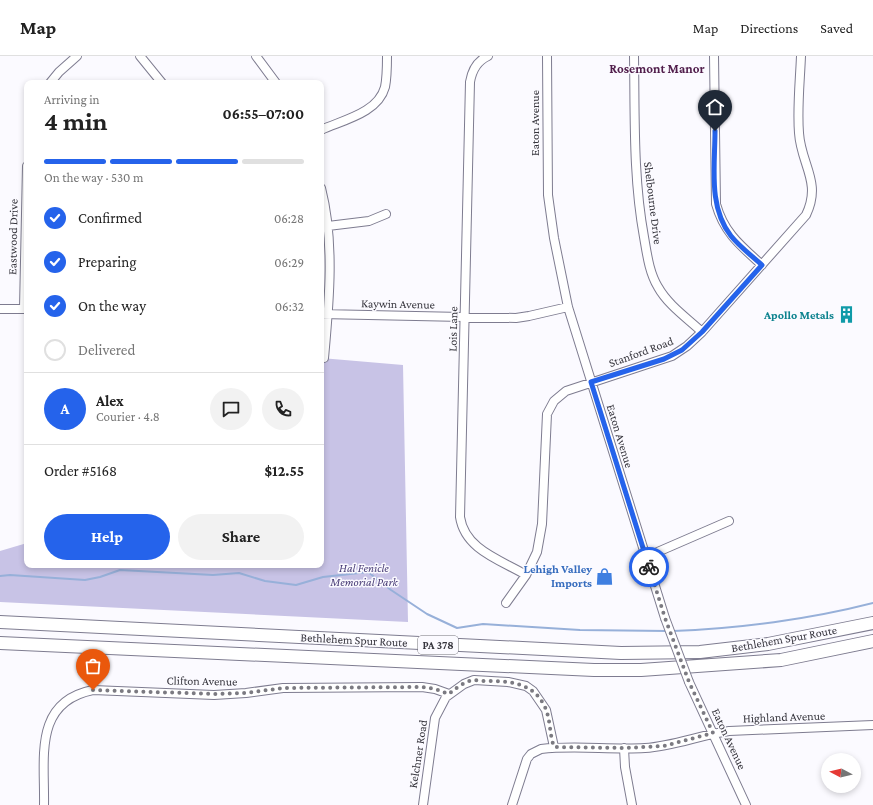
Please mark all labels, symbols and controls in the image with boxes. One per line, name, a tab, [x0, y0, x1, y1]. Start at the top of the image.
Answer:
text: Map	[20, 17, 56, 38]
text: Map	[693, 20, 718, 36]
text: Directions	[740, 20, 798, 36]
text: Saved	[820, 20, 853, 36]
district label: Rosemont Manor	[609, 61, 705, 76]
street label: Eaton Avenue	[528, 90, 542, 156]
pin	[698, 90, 732, 131]
text: Arriving in	[44, 92, 100, 107]
icon: home	[704, 96, 726, 118]
text: 06:55–07:00	[223, 106, 304, 122]
text: 4 min	[44, 107, 108, 136]
street label: Shelbourne Drive	[641, 161, 665, 245]
text: On the way · 530 m	[44, 170, 143, 185]
street label: Eastwood Drive	[5, 199, 21, 275]
icon: check	[44, 207, 66, 229]
text: Confirmed	[78, 210, 142, 226]
text: 06:28	[274, 211, 304, 226]
icon: check	[44, 251, 66, 273]
text: Preparing	[78, 254, 137, 270]
text: 06:29	[274, 255, 304, 270]
icon: check	[44, 295, 66, 317]
street label: Kaywin Avenue	[361, 296, 435, 312]
text: On the way	[78, 298, 146, 314]
text: 06:32	[275, 299, 304, 314]
building icon: Apollo Metals	[837, 305, 857, 325]
street label: Lois Lane	[446, 306, 460, 352]
place label: Apollo Metals	[763, 308, 834, 322]
street label: Stanford Road	[607, 334, 676, 370]
text: Delivered	[78, 342, 135, 358]
button: chat	[210, 388, 252, 430]
button: phone	[262, 388, 304, 430]
text: Alex	[96, 393, 124, 409]
text: A	[61, 401, 69, 417]
street label: Eaton Avenue	[604, 402, 636, 470]
text: Courier · 4.8	[96, 409, 160, 424]
text: Order #5168	[44, 463, 117, 479]
text: $12.55	[265, 463, 304, 479]
button: Help	[44, 514, 170, 560]
button: Share	[178, 514, 304, 560]
courier	[629, 547, 669, 587]
icon: bike	[638, 556, 660, 578]
park label: Hal Fenicle Memorial Park	[329, 561, 398, 589]
place label: Lehigh Valley Imports	[524, 562, 592, 590]
shop icon: Lehigh Valley Imports	[595, 566, 615, 586]
street label: Bethlehem Spur Route	[730, 623, 838, 655]
street label: Bethlehem Spur Route	[300, 630, 408, 650]
road number: PA 378	[418, 636, 458, 654]
pin	[76, 649, 110, 690]
icon: bag	[82, 655, 104, 677]
street label: Clifton Avenue	[166, 673, 238, 689]
street label: Eaton Avenue	[709, 706, 749, 772]
street label: Highland Avenue	[743, 709, 825, 725]
street label: Kelchner Road	[406, 718, 430, 789]
north arrow	[821, 753, 861, 793]
map controls	[821, 753, 861, 793]

